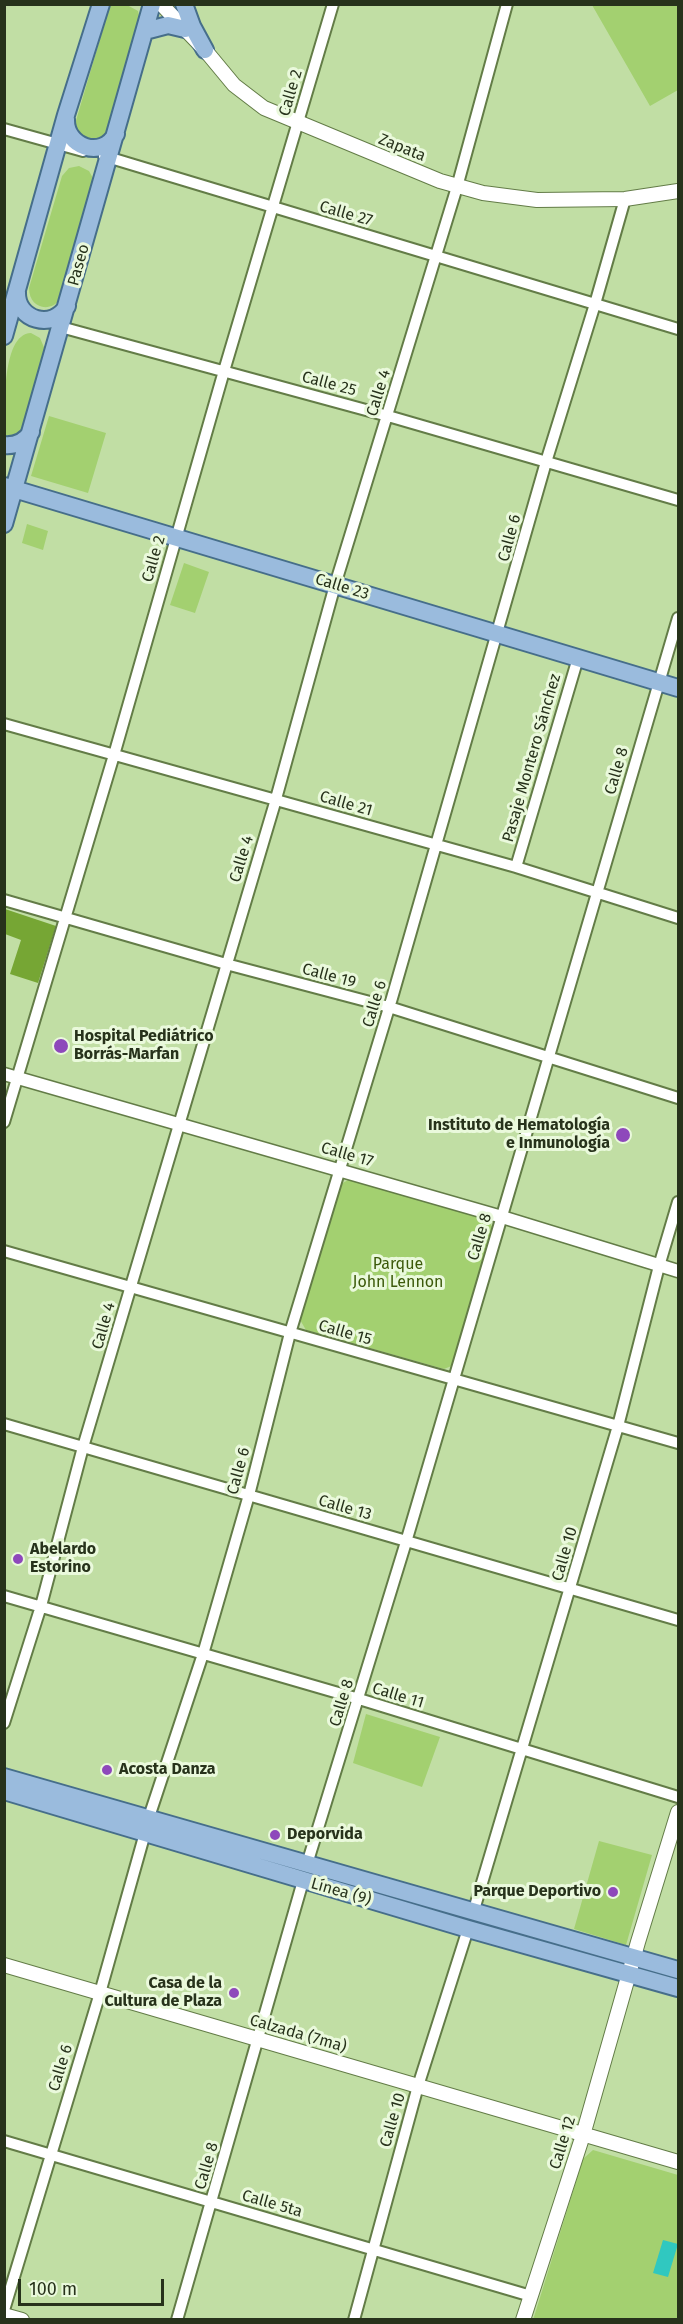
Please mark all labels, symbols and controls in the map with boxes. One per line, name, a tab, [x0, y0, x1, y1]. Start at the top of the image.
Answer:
street label: Calle 2	[275, 68, 307, 118]
street label: Zapata	[376, 130, 428, 166]
street label: Calle 27	[317, 197, 375, 231]
street label: Paseo	[64, 242, 94, 288]
street label: Calle 4	[363, 367, 395, 419]
street label: Calle 25	[300, 368, 358, 400]
street label: Calle 6	[494, 512, 526, 564]
street label: Calle 2	[138, 534, 170, 584]
street label: Calle 23	[313, 570, 371, 604]
street label: Pasaje Montero Sánchez	[499, 672, 565, 844]
street label: Calle 8	[601, 745, 633, 797]
street label: Calle 21	[317, 787, 375, 821]
street label: Calle 4	[226, 833, 258, 885]
street label: Calle 19	[300, 960, 358, 992]
street label: Calle 6	[359, 978, 391, 1030]
place label: Hospital Pediátrico Borrás-Marfan	[74, 1027, 214, 1065]
marker: Hospital Pediátrico Borrás-Marfan	[52, 1037, 70, 1055]
place label: Instituto de Hematología e Inmunología	[428, 1116, 610, 1154]
marker: Instituto de Hematología e Inmunología	[614, 1126, 632, 1144]
street label: Calle 17	[319, 1138, 375, 1172]
street label: Calle 8	[464, 1211, 496, 1263]
park label: Parque John Lennon	[353, 1255, 443, 1293]
street label: Calle 4	[88, 1300, 120, 1352]
street label: Calle 15	[316, 1316, 374, 1350]
street label: Calle 6	[223, 1445, 255, 1497]
street label: Calle 13	[316, 1491, 374, 1525]
street label: Calle 10	[548, 1525, 582, 1583]
place label: Abelardo Estorino	[30, 1540, 96, 1578]
marker: Abelardo Estorino	[11, 1552, 25, 1566]
street label: Calle 8	[326, 1677, 358, 1729]
street label: Calle 11	[370, 1679, 426, 1713]
place label: Acosta Danza	[119, 1760, 216, 1780]
marker: Acosta Danza	[100, 1763, 114, 1777]
place label: Deporvida	[287, 1825, 363, 1845]
marker: Deporvida	[268, 1828, 282, 1842]
street label: Línea (9)	[309, 1874, 373, 1910]
place label: Parque Deportivo	[473, 1882, 601, 1902]
marker: Parque Deportivo	[606, 1885, 620, 1899]
place label: Casa de la Cultura de Plaza	[104, 1974, 222, 2012]
marker: Casa de la Cultura de Plaza	[227, 1986, 241, 2000]
street label: Calzada (7ma)	[247, 2011, 349, 2057]
street label: Calle 6	[45, 2042, 77, 2094]
street label: Calle 10	[376, 2091, 410, 2149]
street label: Calle 12	[546, 2114, 580, 2172]
street label: Calle 8	[191, 2140, 223, 2192]
street label: Calle 5ta	[240, 2186, 304, 2222]
scale bar	[21, 2267, 166, 2305]
text: 100 m	[29, 2278, 77, 2300]

